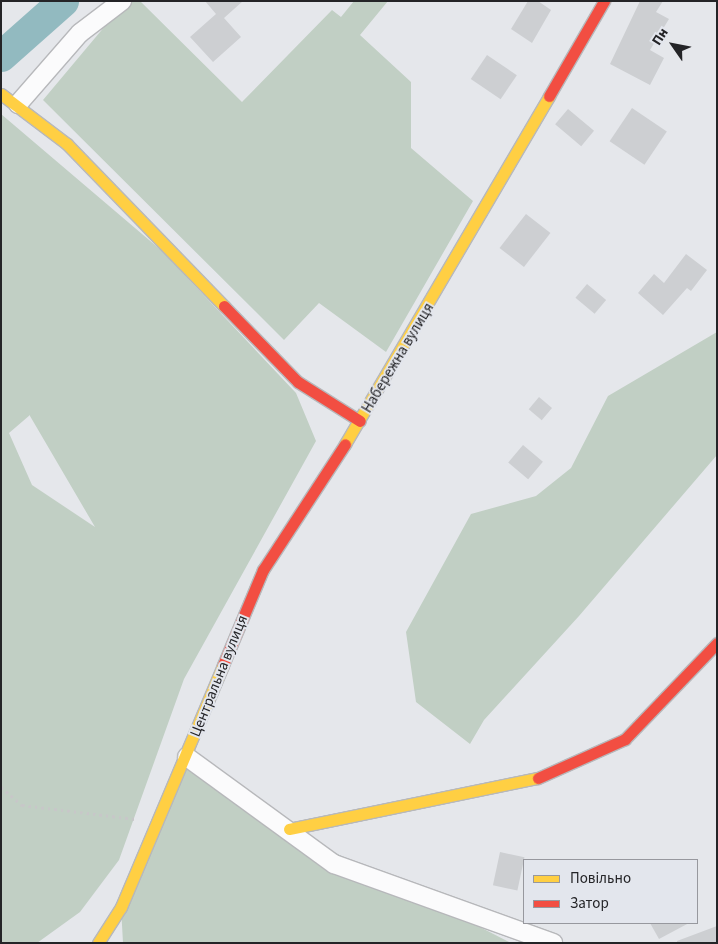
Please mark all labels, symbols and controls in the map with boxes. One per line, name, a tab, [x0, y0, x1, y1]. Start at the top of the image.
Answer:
north arrow	[648, 20, 698, 70]
text: Пн	[647, 24, 674, 50]
street label: Набережна вулиця	[358, 300, 438, 416]
street label: Центральна вулиця	[186, 613, 252, 739]
legend	[523, 859, 698, 924]
text: Повільно	[570, 868, 631, 889]
text: Затор	[570, 893, 609, 914]

